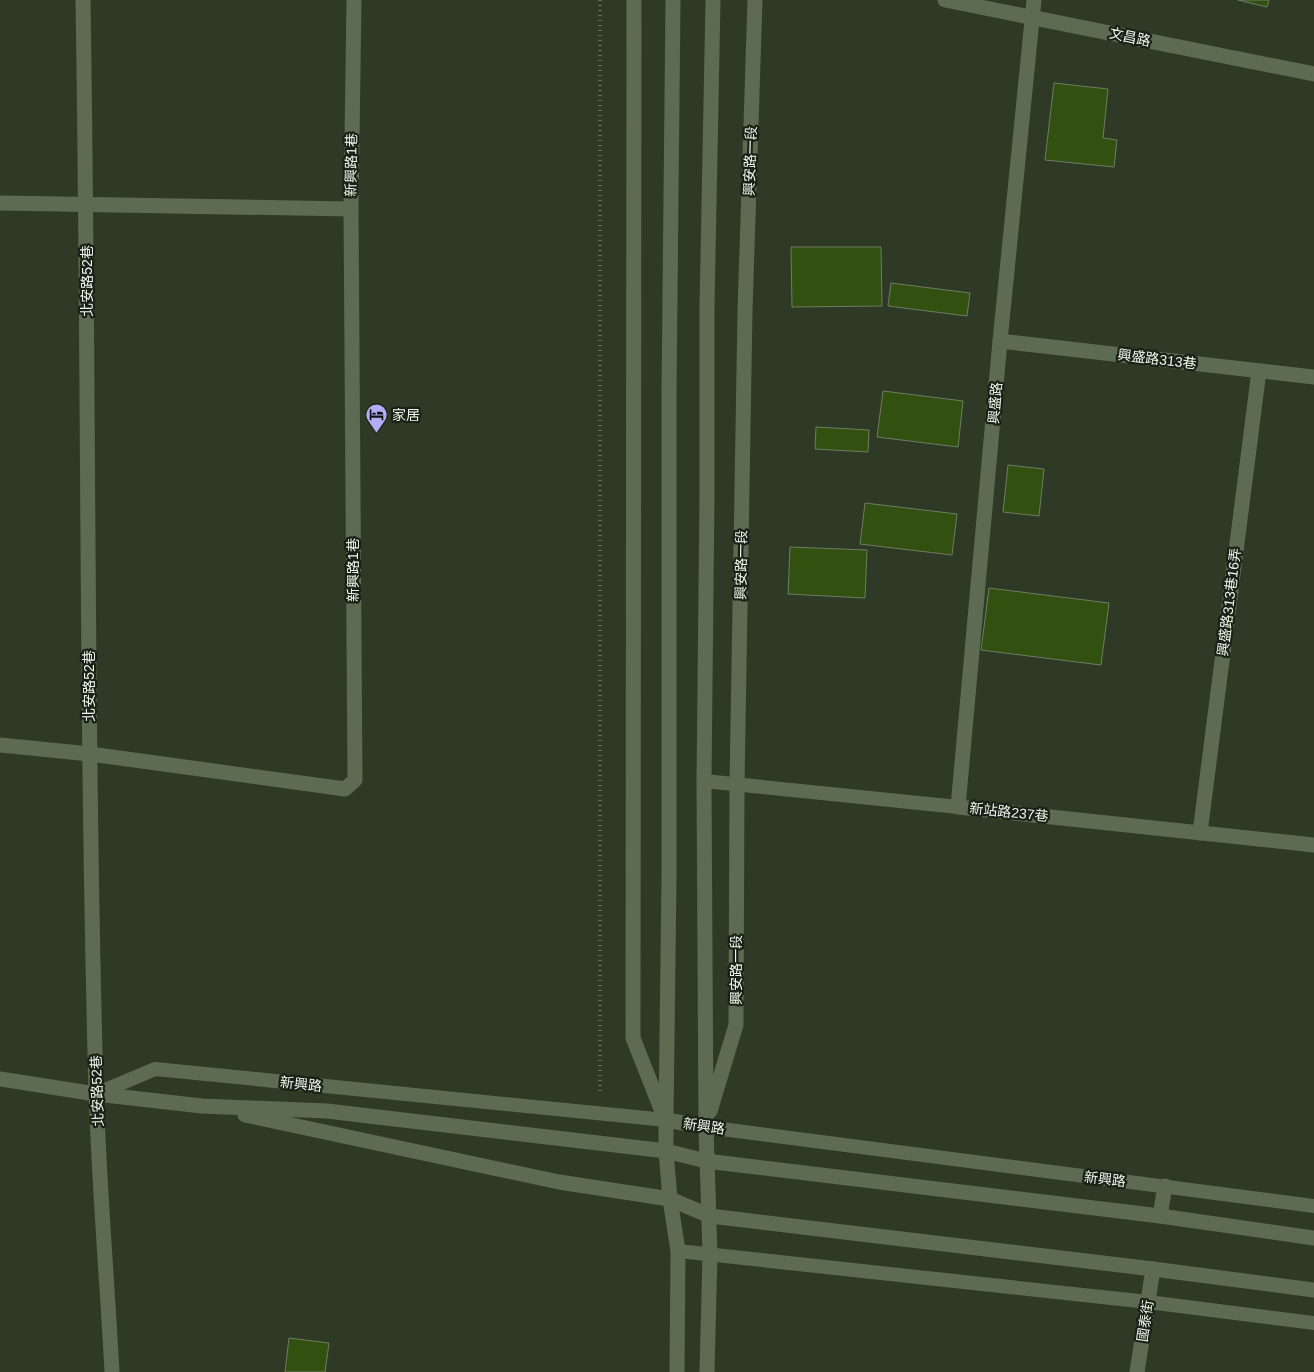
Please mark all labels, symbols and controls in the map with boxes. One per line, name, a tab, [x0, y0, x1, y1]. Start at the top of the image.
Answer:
street label: 文昌路	[1108, 25, 1152, 49]
street label: 興安路一段	[741, 126, 759, 196]
street label: 新興路1巷	[342, 133, 360, 197]
street label: 北安路52巷	[79, 245, 95, 317]
street label: 興盛路313巷	[1117, 346, 1197, 372]
street label: 興盛路	[985, 381, 1005, 425]
hotel icon: 家居	[364, 403, 388, 434]
place label: 家居	[392, 407, 420, 423]
street label: 興安路一段	[732, 530, 750, 600]
street label: 新興路1巷	[345, 538, 361, 602]
street label: 興盛路313巷16弄	[1214, 547, 1244, 657]
street label: 北安路52巷	[81, 650, 97, 722]
street label: 新站路237巷	[969, 800, 1049, 824]
street label: 興安路一段	[728, 935, 744, 1005]
street label: 北安路52巷	[88, 1055, 106, 1127]
street label: 新興路	[279, 1074, 323, 1094]
street label: 新興路	[682, 1115, 726, 1137]
street label: 新興路	[1083, 1169, 1127, 1189]
street label: 國泰街	[1134, 1299, 1156, 1343]

